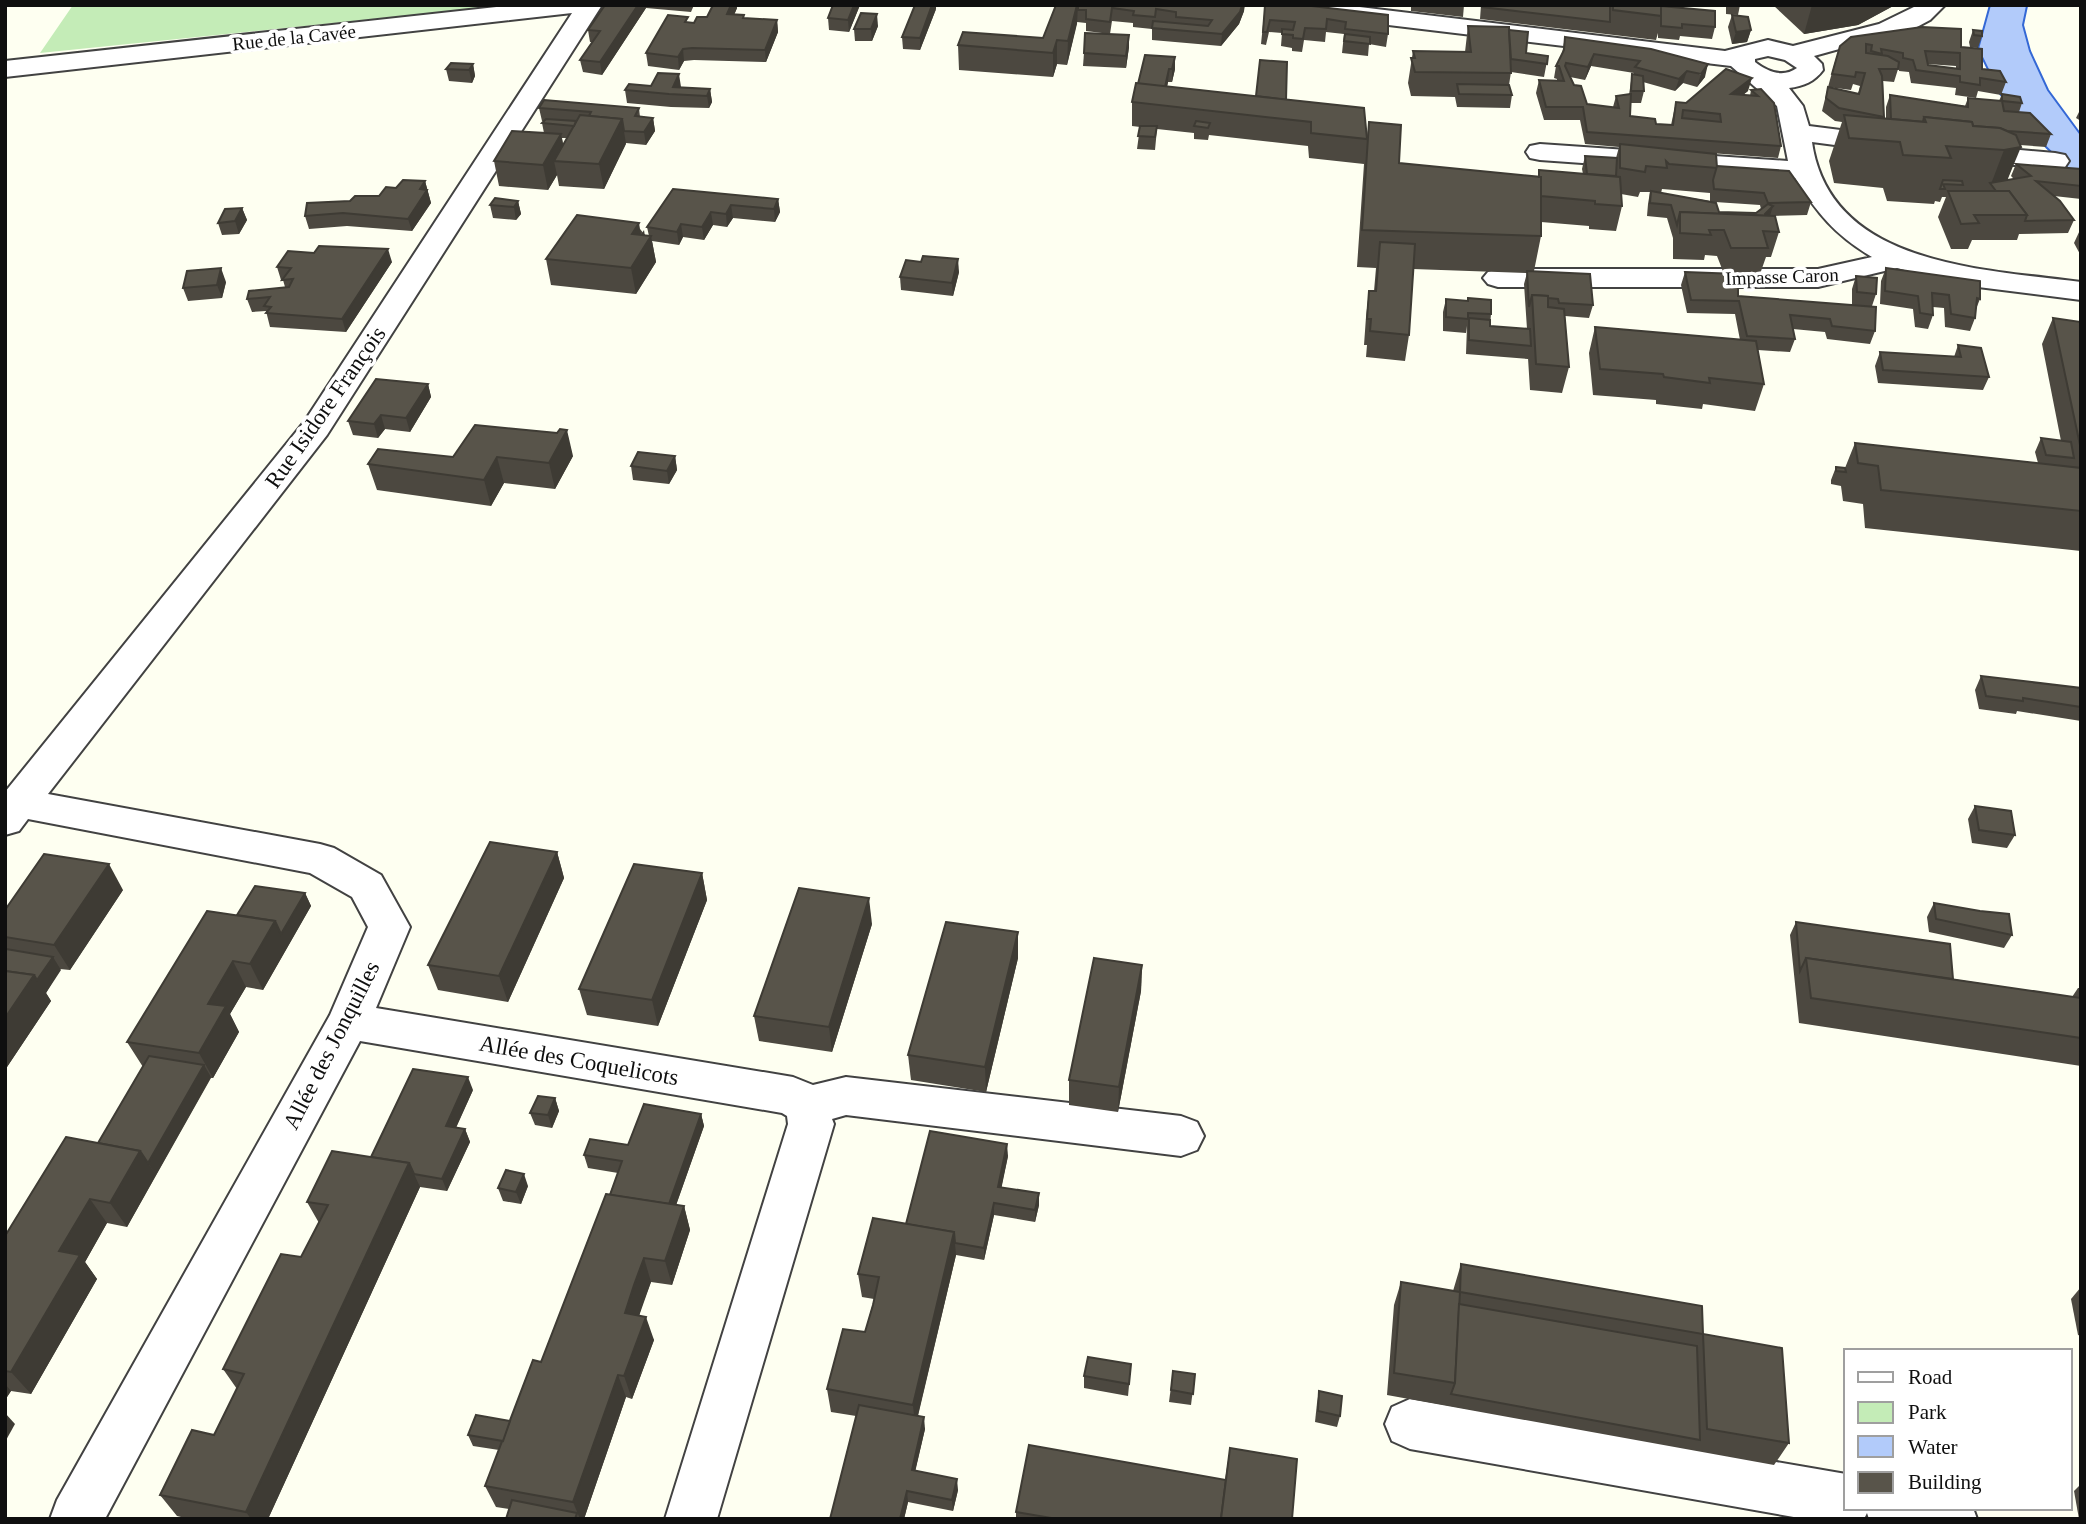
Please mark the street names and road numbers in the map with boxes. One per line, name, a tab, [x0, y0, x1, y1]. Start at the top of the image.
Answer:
street label: Rue de la Cavée	[231, 21, 357, 54]
street label: Impasse Caron	[1725, 264, 1840, 289]
street label: Rue Isidore François	[260, 322, 391, 493]
street label: Allée des Jonquilles	[278, 957, 385, 1133]
street label: Allée des Coquelicots	[477, 1031, 681, 1090]

